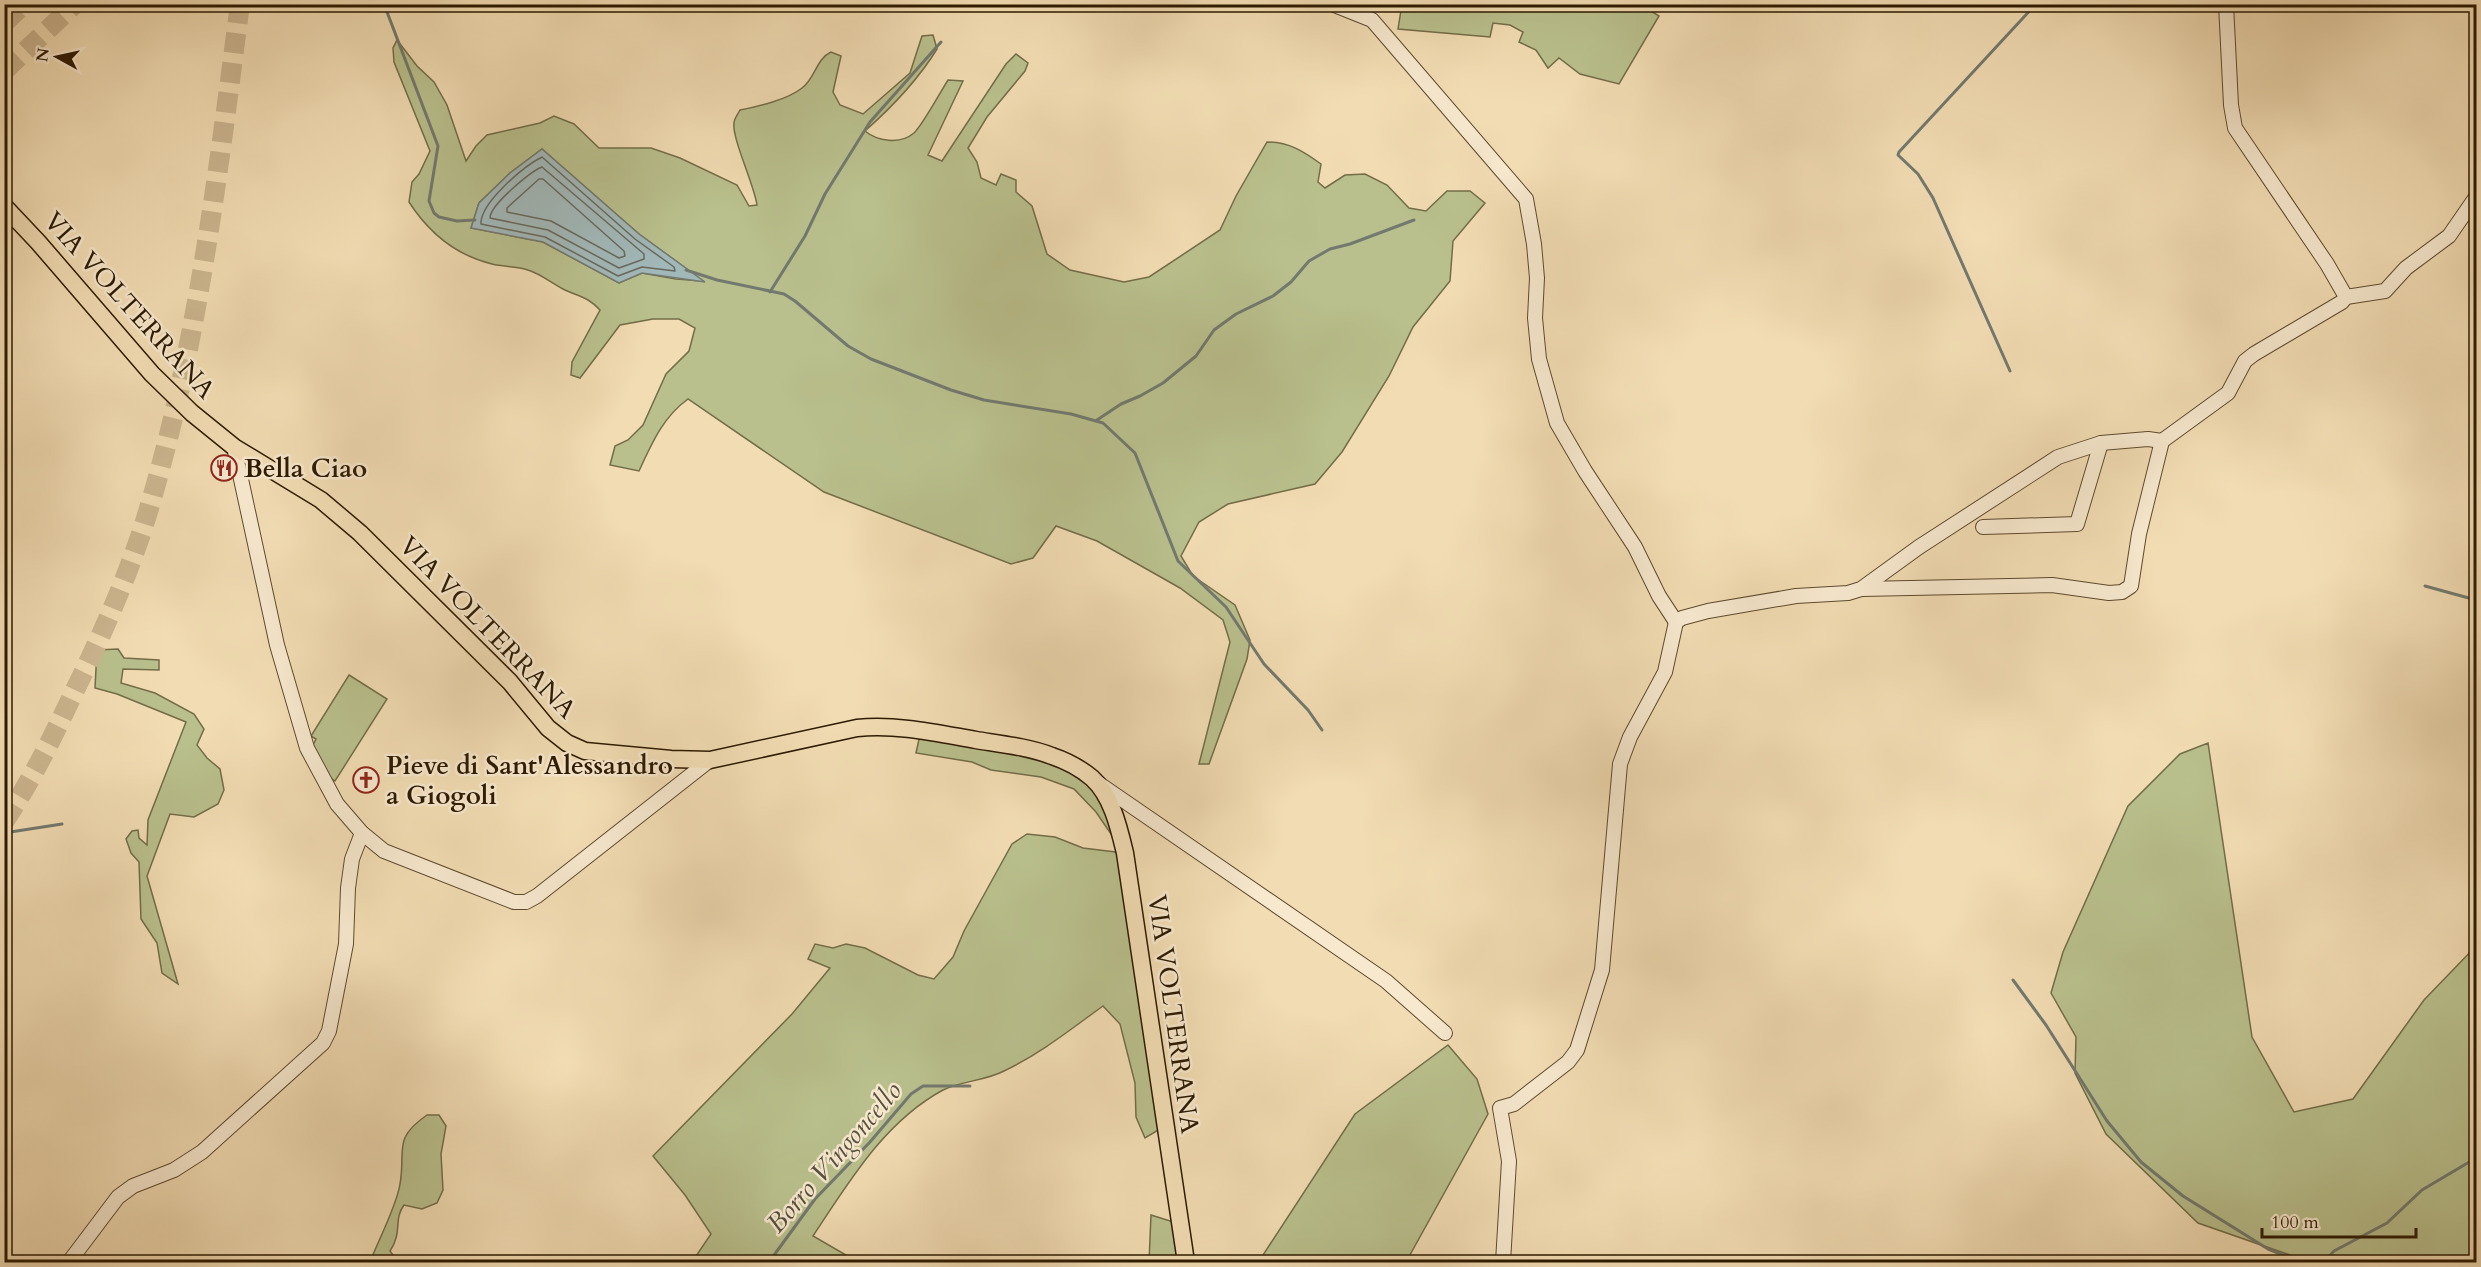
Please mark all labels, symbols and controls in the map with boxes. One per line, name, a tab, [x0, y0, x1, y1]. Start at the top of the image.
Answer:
north arrow	[27, 27, 87, 87]
text: N	[31, 47, 55, 63]
street label: VIA VOLTERRANA	[36, 204, 224, 407]
place label: Bella Ciao	[244, 451, 367, 486]
restaurant icon: Bella Ciao	[209, 453, 239, 483]
street label: VIA VOLTERRANA	[391, 528, 584, 727]
place label: Pieve di Sant'Alessandro a Giogoli	[386, 748, 673, 813]
church icon: Pieve di Sant'Alessandro a Giogoli	[351, 765, 381, 795]
street label: VIA VOLTERRANA	[1139, 892, 1208, 1136]
water label: Borro Vingoncello	[758, 1073, 911, 1241]
scale bar	[2262, 1201, 2416, 1239]
text: 100 m	[2271, 1210, 2319, 1235]

